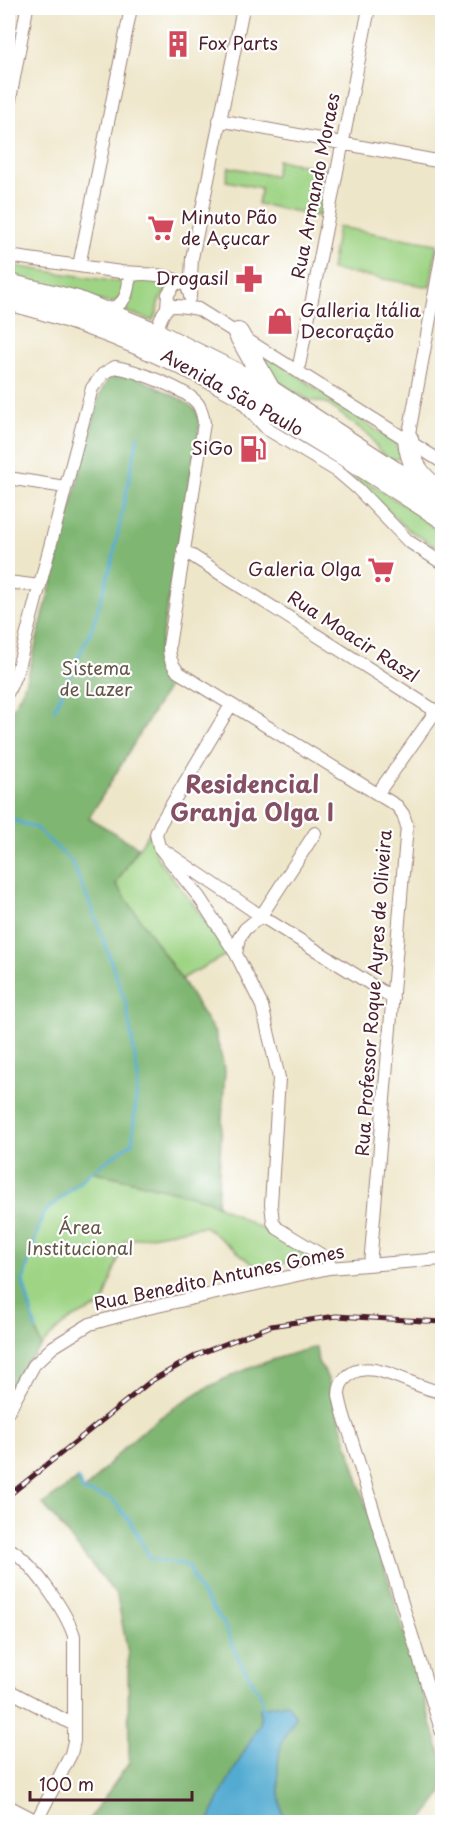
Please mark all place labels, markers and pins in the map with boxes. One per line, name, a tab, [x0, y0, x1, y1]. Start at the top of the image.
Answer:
building icon: Fox Parts	[163, 29, 193, 59]
place label: Fox Parts	[198, 29, 278, 56]
place label: Minuto Pão de Açucar	[181, 203, 277, 251]
supermarket icon: Minuto Pão de Açucar	[146, 213, 176, 243]
place label: Drogasil	[155, 264, 229, 291]
pharmacy icon: Drogasil	[234, 264, 264, 294]
place label: Galleria Itália Decoração	[300, 296, 421, 344]
shop icon: Galleria Itália Decoração	[265, 306, 295, 336]
place label: SiGo	[191, 434, 233, 461]
fuel station icon: SiGo	[238, 434, 268, 464]
place label: Galeria Olga	[248, 555, 361, 582]
supermarket icon: Galeria Olga	[366, 555, 396, 585]

